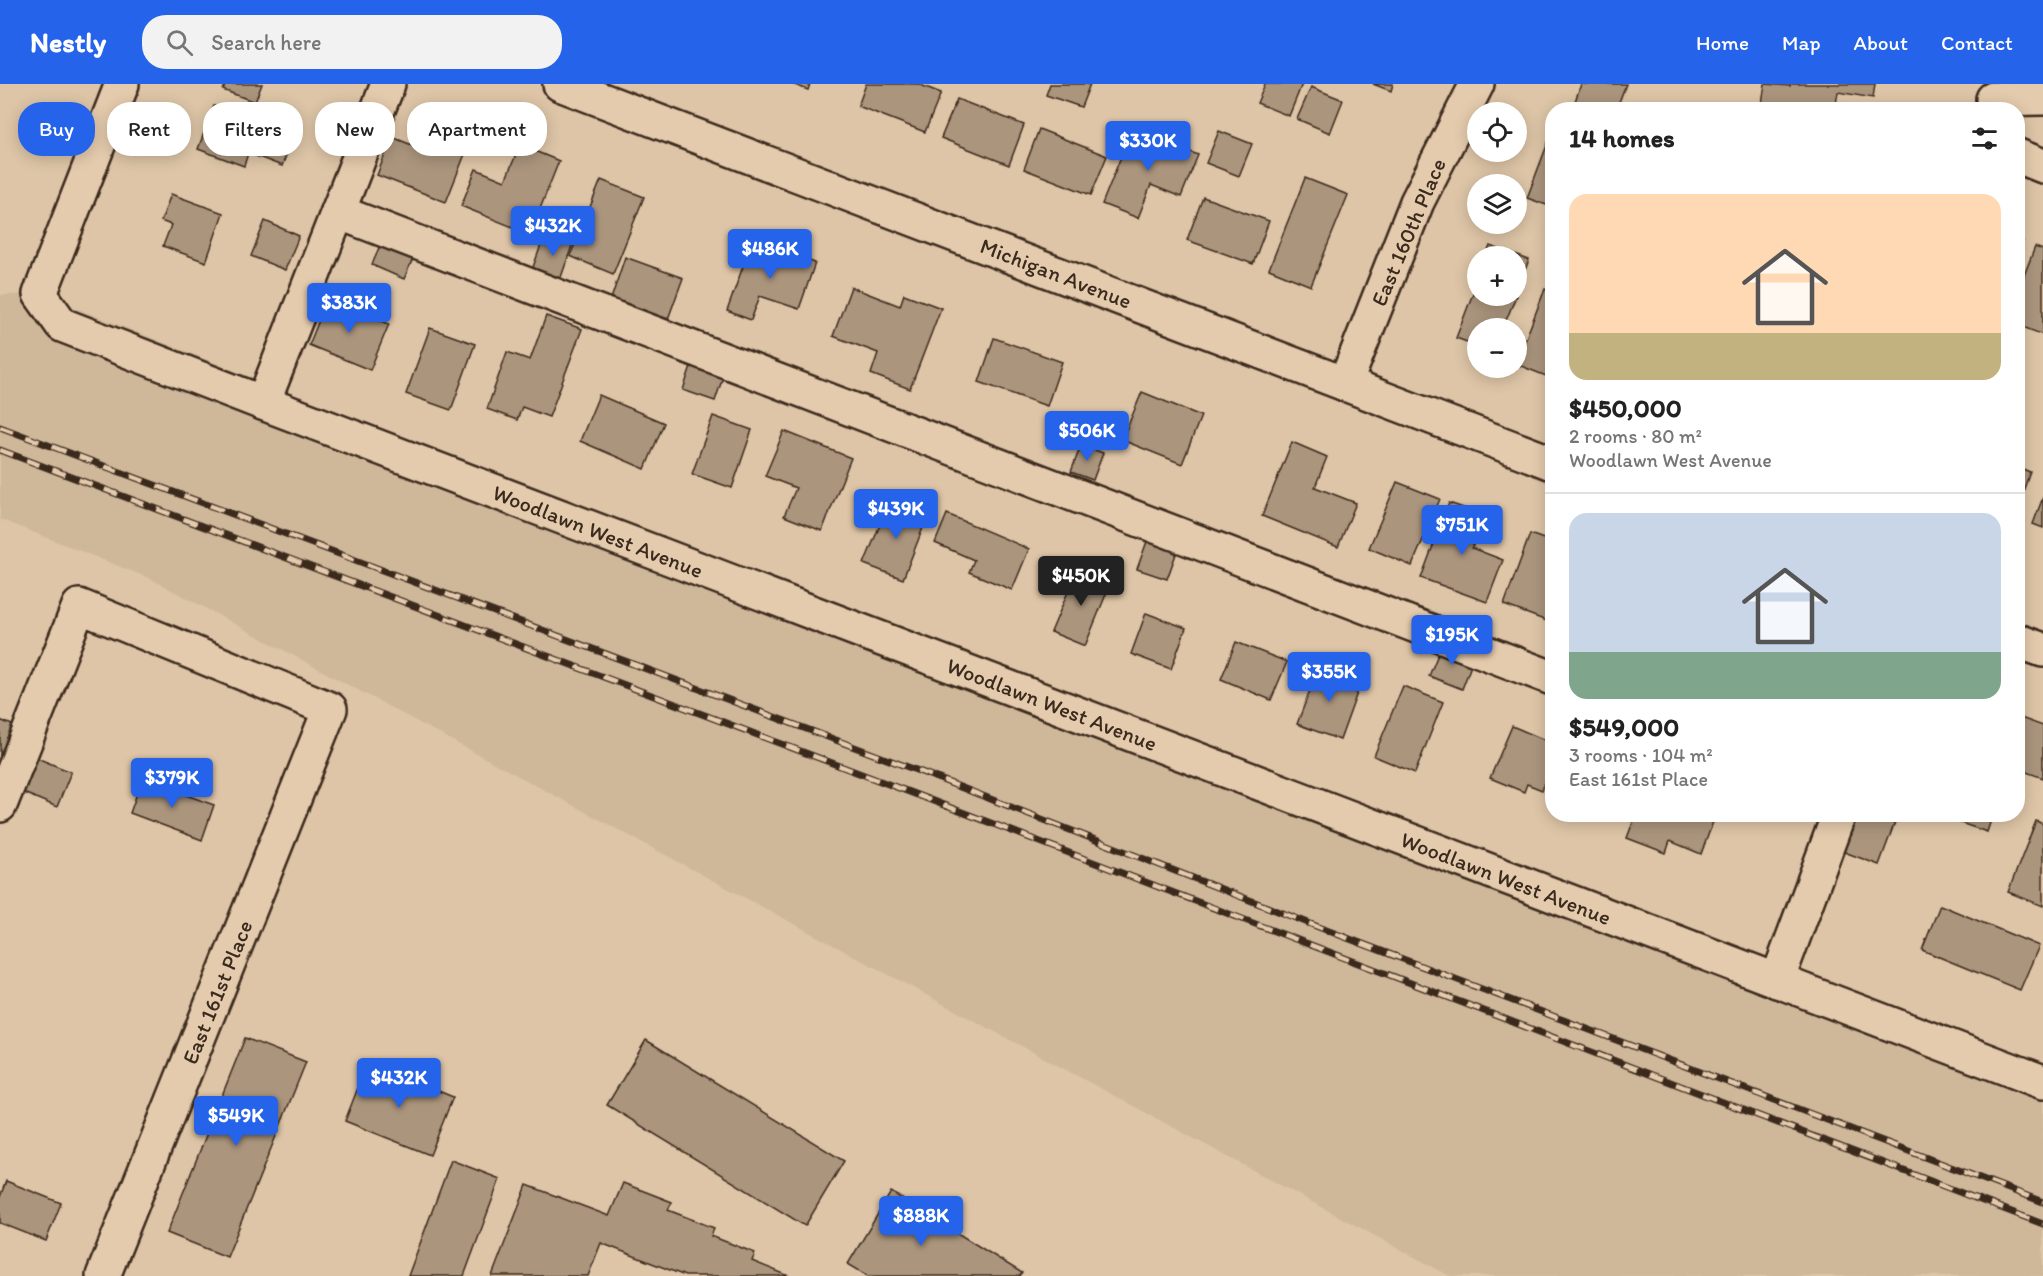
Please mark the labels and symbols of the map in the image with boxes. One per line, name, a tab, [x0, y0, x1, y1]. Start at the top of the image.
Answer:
pin: $330K	[1106, 121, 1190, 172]
street label: East 160th Place	[1365, 154, 1452, 310]
pin: $432K	[511, 206, 595, 257]
pin: $486K	[728, 229, 812, 280]
street label: Michigan Avenue	[976, 232, 1135, 315]
pin: $383K	[307, 283, 391, 334]
pin: $506K	[1045, 411, 1129, 462]
street label: Woodlawn West Avenue	[489, 479, 707, 584]
pin: $439K	[854, 489, 938, 540]
pin: $751K	[1420, 505, 1504, 556]
pin: $450K	[1039, 556, 1123, 607]
pin: $195K	[1410, 615, 1494, 666]
street label: Woodlawn West Avenue	[943, 652, 1161, 757]
pin: $355K	[1287, 652, 1371, 703]
pin: $379K	[130, 758, 214, 809]
street label: Woodlawn West Avenue	[1397, 826, 1615, 931]
street label: East 161st Place	[176, 916, 259, 1068]
pin: $432K	[357, 1058, 441, 1109]
pin: $549K	[194, 1096, 278, 1147]
pin: $888K	[879, 1196, 963, 1247]

